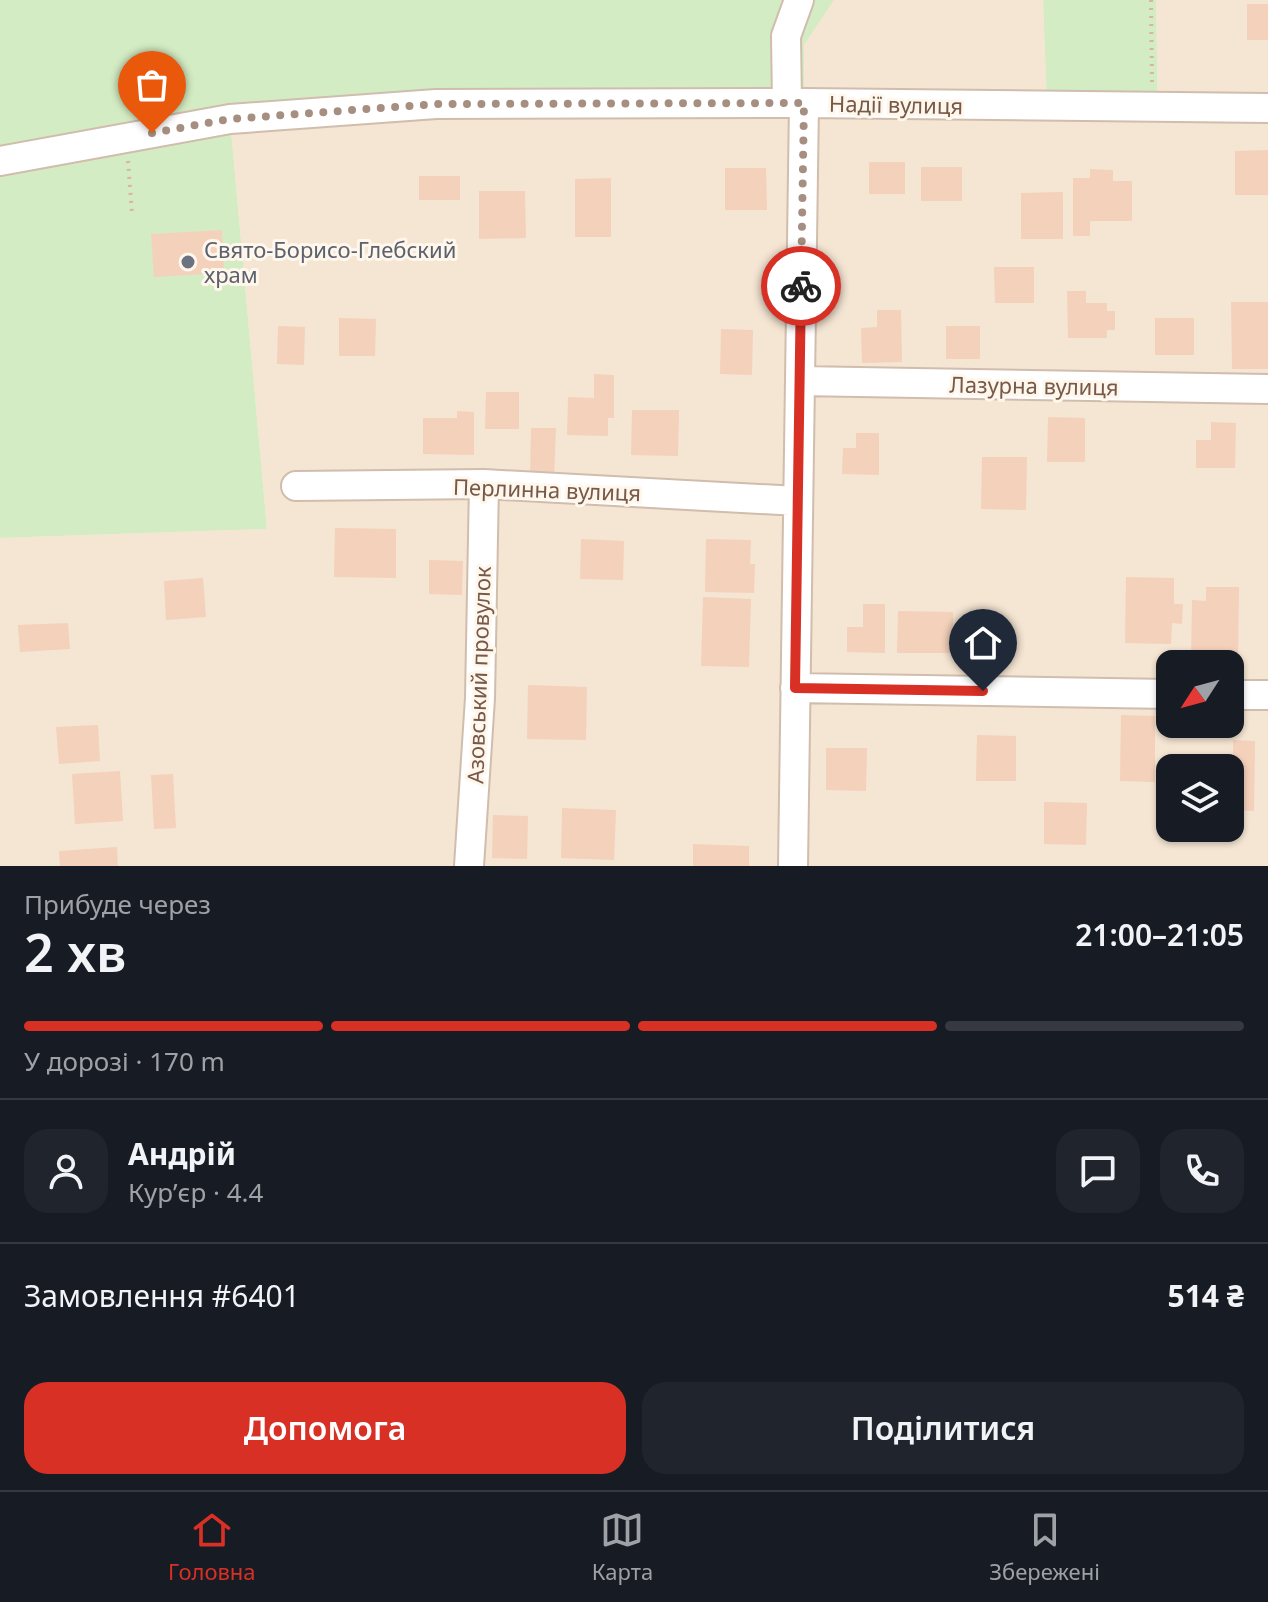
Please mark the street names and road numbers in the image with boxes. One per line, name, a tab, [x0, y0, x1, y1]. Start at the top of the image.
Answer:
street label: Надії вулиця	[829, 88, 963, 120]
street label: Лазурна вулиця	[949, 369, 1119, 401]
street label: Перлинна вулиця	[452, 471, 642, 507]
street label: Азовський провулок	[459, 565, 497, 784]

